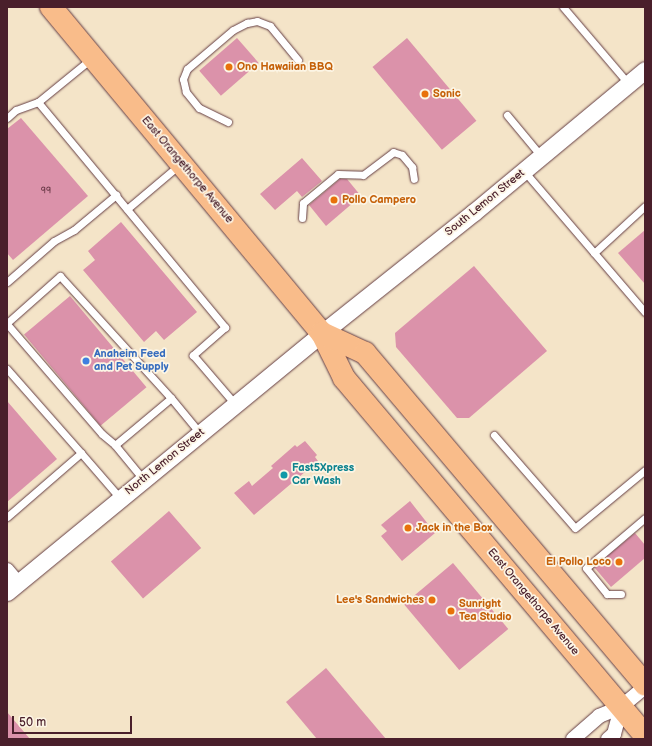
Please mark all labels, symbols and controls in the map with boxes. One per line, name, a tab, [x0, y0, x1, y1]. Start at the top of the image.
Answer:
place label: Ono Hawaiian BBQ	[237, 60, 333, 74]
marker: Ono Hawaiian BBQ	[224, 62, 234, 72]
place label: Sonic	[433, 87, 461, 101]
marker: Sonic	[420, 89, 430, 99]
street label: East Orangethorpe Avenue	[138, 114, 236, 226]
street label: South Lemon Street	[443, 167, 527, 239]
house number: 99	[41, 186, 51, 196]
place label: Pollo Campero	[342, 193, 416, 207]
marker: Pollo Campero	[329, 195, 339, 205]
place label: Anaheim Feed and Pet Supply	[94, 348, 168, 374]
marker: Anaheim Feed and Pet Supply	[81, 356, 91, 366]
street label: North Lemon Street	[123, 426, 207, 498]
place label: Fast5Xpress Car Wash	[292, 462, 354, 488]
marker: Fast5Xpress Car Wash	[279, 470, 289, 480]
place label: Jack in the Box	[416, 521, 492, 535]
marker: Jack in the Box	[403, 523, 413, 533]
street label: East Orangethorpe Avenue	[484, 546, 582, 658]
place label: El Pollo Loco	[546, 555, 611, 569]
marker: El Pollo Loco	[614, 557, 624, 567]
place label: Lee's Sandwiches	[336, 593, 424, 607]
marker: Lee's Sandwiches	[427, 595, 437, 605]
place label: Sunright Tea Studio	[459, 598, 512, 624]
marker: Sunright Tea Studio	[446, 606, 456, 616]
scale bar	[14, 708, 134, 734]
text: 50 m	[19, 715, 46, 730]

